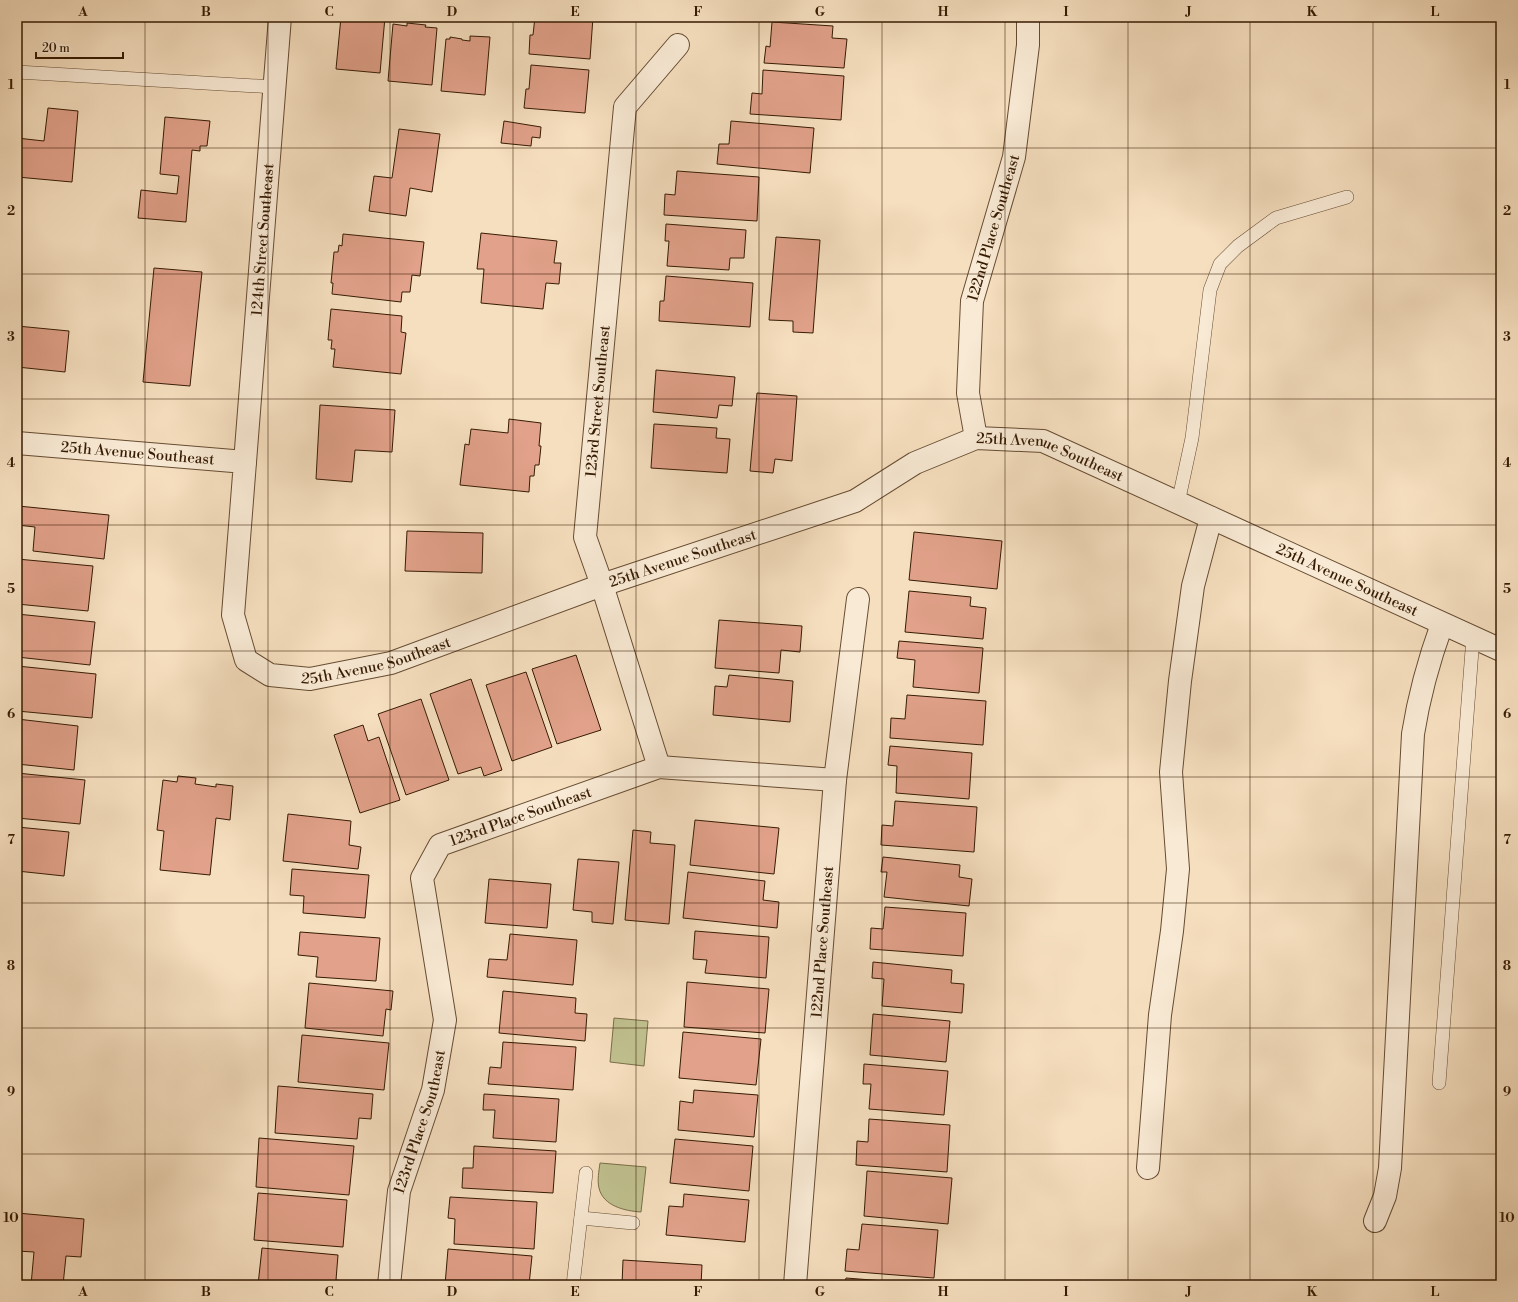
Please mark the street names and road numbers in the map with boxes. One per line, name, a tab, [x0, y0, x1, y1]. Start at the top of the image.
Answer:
street label: 122nd Place Southeast	[963, 151, 1024, 304]
street label: 124th Street Southeast	[247, 162, 278, 317]
street label: 123rd Street Southeast	[581, 324, 614, 478]
street label: 25th Avenue Southeast	[976, 429, 1127, 486]
street label: 25th Avenue Southeast	[60, 437, 216, 469]
street label: 25th Avenue Southeast	[606, 525, 759, 592]
street label: 25th Avenue Southeast	[1273, 539, 1422, 621]
street label: 25th Avenue Southeast	[300, 632, 454, 688]
street label: 123rd Place Southeast	[447, 782, 595, 850]
street label: 122nd Place Southeast	[807, 865, 838, 1019]
street label: 123rd Place Southeast	[389, 1048, 449, 1196]

